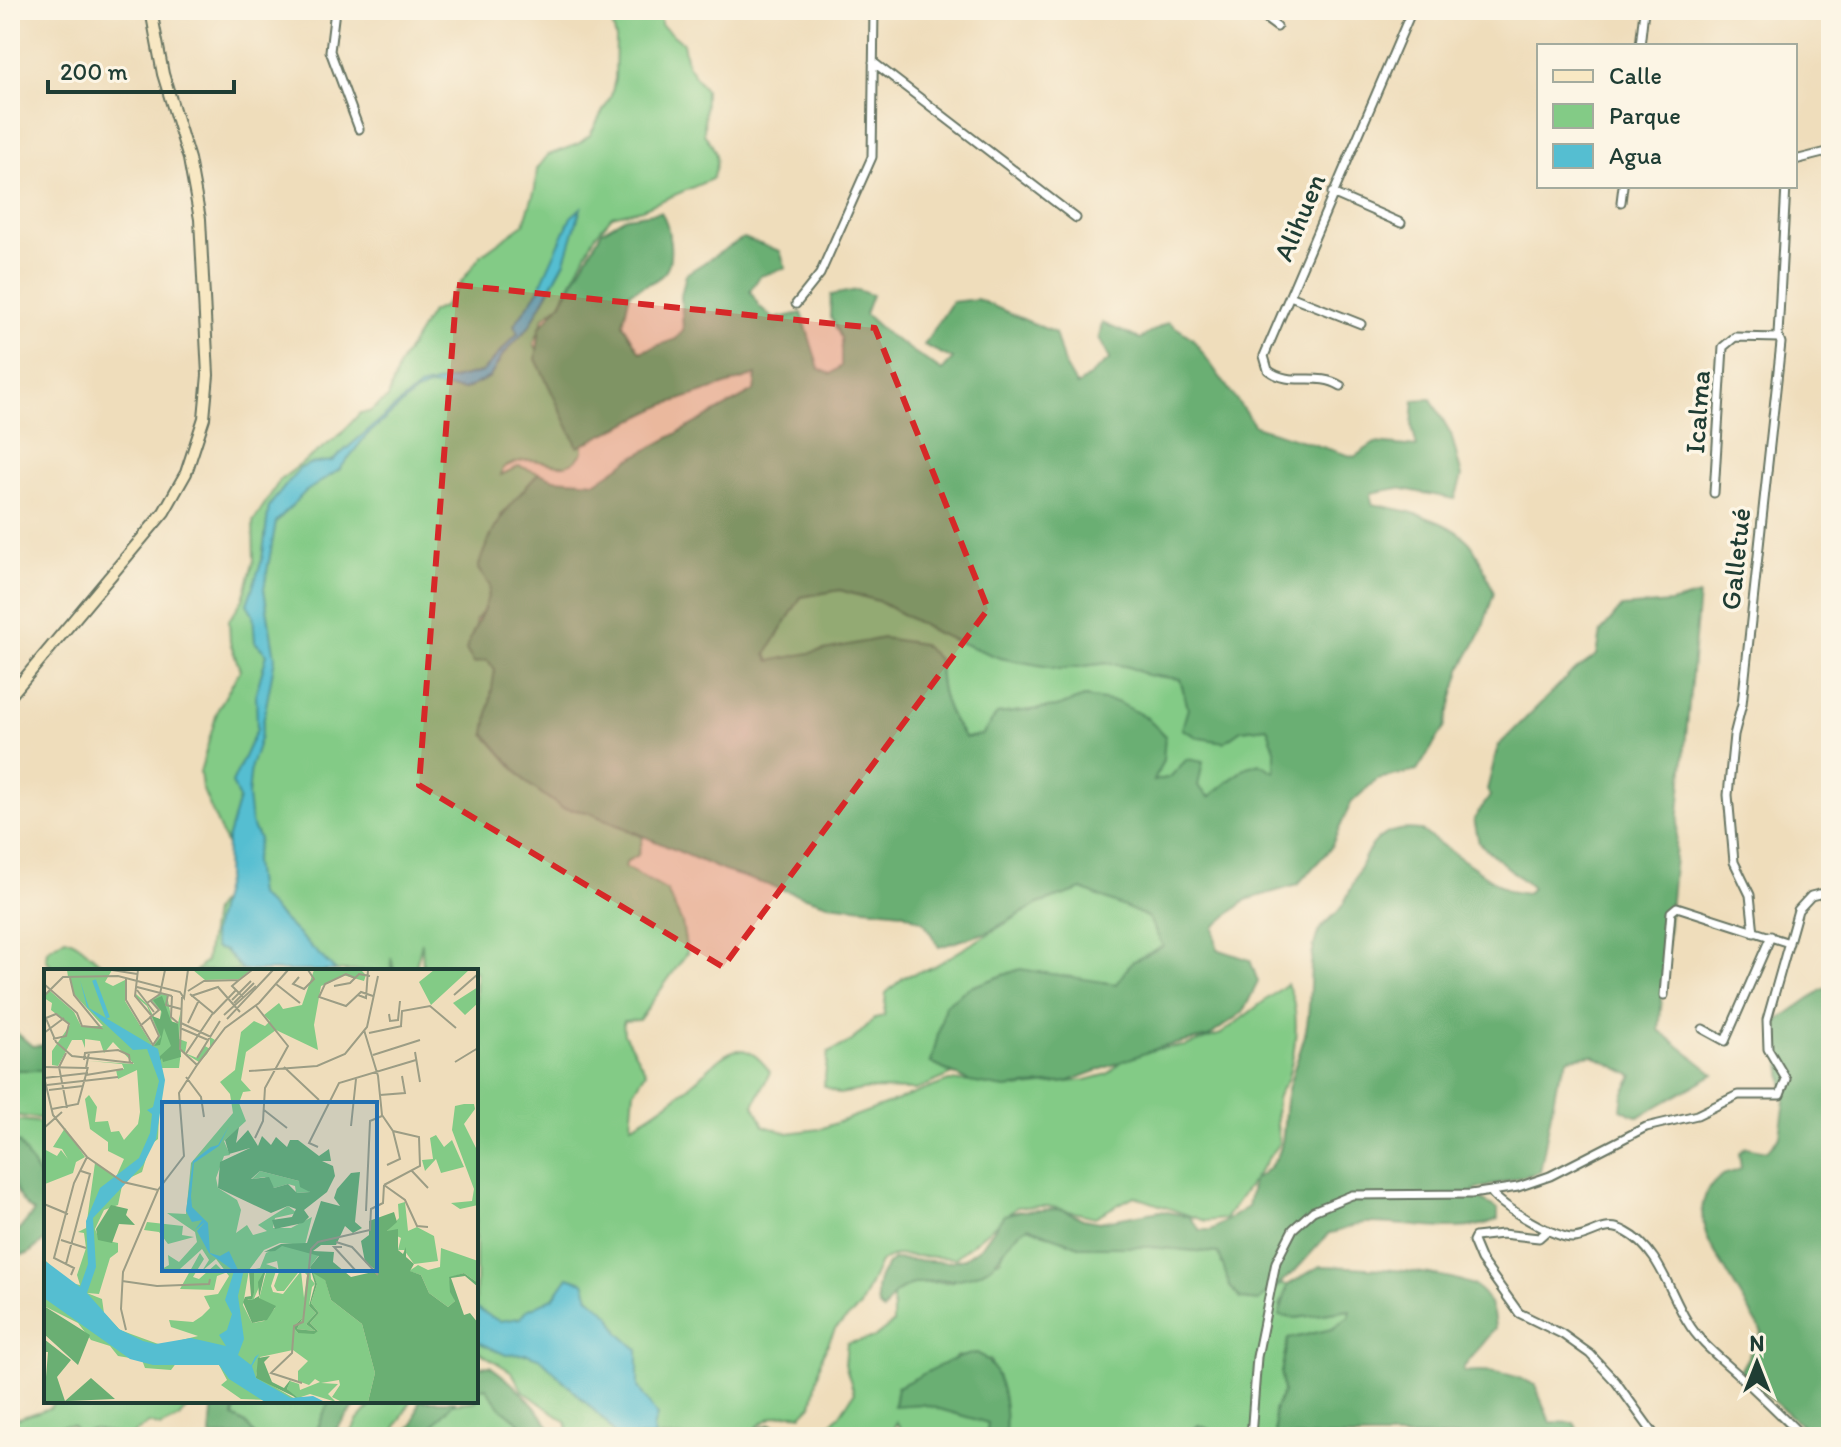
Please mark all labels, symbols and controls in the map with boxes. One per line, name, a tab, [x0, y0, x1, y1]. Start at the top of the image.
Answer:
scale bar	[48, 44, 234, 94]
legend	[1537, 44, 1797, 188]
text: 200 m	[60, 57, 128, 86]
text: Calle	[1609, 61, 1662, 90]
text: Parque	[1609, 101, 1681, 130]
text: Agua	[1609, 141, 1662, 170]
street label: Alihuen	[1265, 168, 1333, 266]
street label: Icalma	[1677, 369, 1717, 455]
street label: Galletué	[1713, 506, 1757, 612]
inset map	[44, 969, 478, 1403]
north arrow	[1717, 1323, 1797, 1403]
text: N	[1750, 1330, 1764, 1357]

